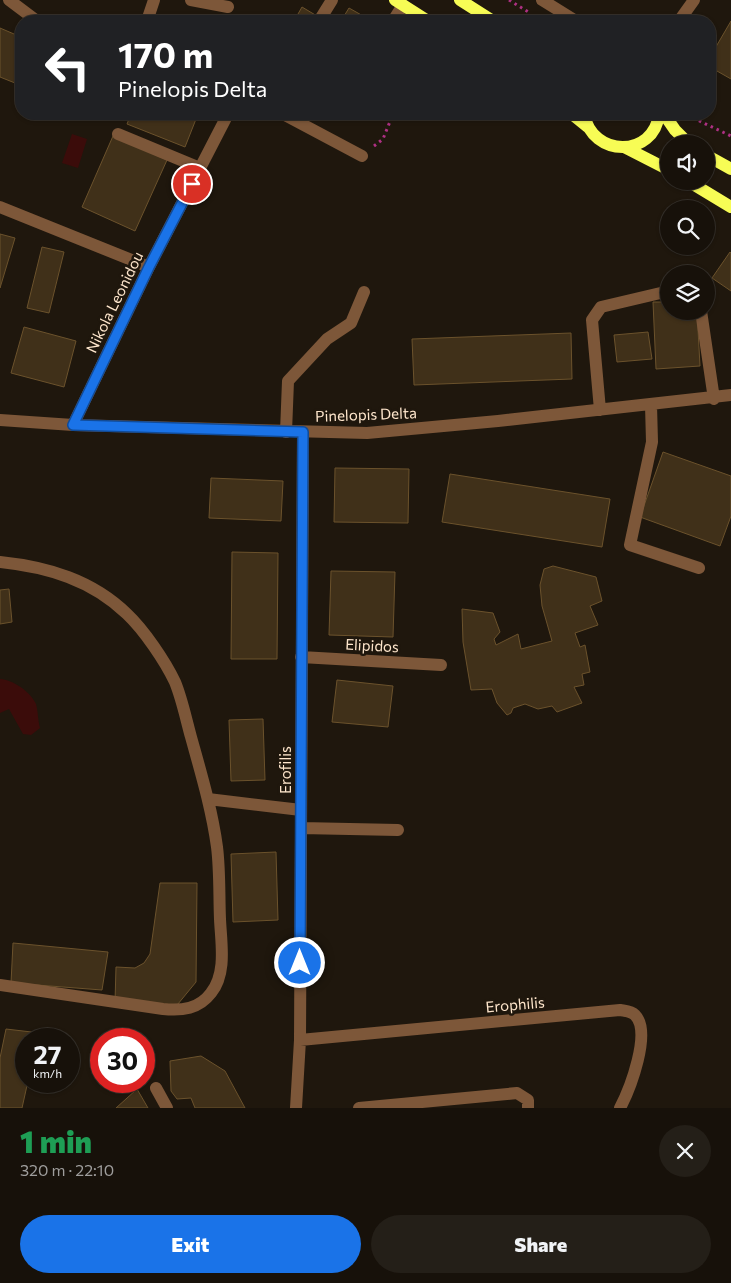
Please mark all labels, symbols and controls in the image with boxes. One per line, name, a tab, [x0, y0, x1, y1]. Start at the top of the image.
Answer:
text: 170 m	[118, 32, 213, 75]
icon: left	[35, 35, 100, 100]
text: Pinelopis Delta	[118, 75, 267, 102]
map controls	[660, 135, 715, 320]
button: sound	[660, 135, 715, 190]
pin	[171, 163, 213, 205]
icon: arrive	[178, 170, 206, 198]
button: search	[660, 200, 715, 255]
street label: Nikola Leonidou	[82, 248, 146, 356]
button: layers	[660, 265, 715, 320]
street label: Pinelopis Delta	[315, 403, 417, 425]
street label: Elipidos	[345, 635, 399, 655]
street label: Erofilis	[276, 746, 294, 794]
position arrow	[273, 936, 325, 988]
street label: Erophilis	[485, 992, 546, 1016]
speed limit sign: 30	[90, 1028, 155, 1093]
text: 27	[34, 1039, 61, 1069]
text: km/h	[33, 1066, 62, 1080]
text: 1 min	[20, 1122, 92, 1159]
button: close	[659, 1125, 711, 1177]
text: 320 m · 22:10	[20, 1160, 114, 1179]
button: Exit	[20, 1215, 361, 1273]
button: Share	[371, 1215, 711, 1273]

